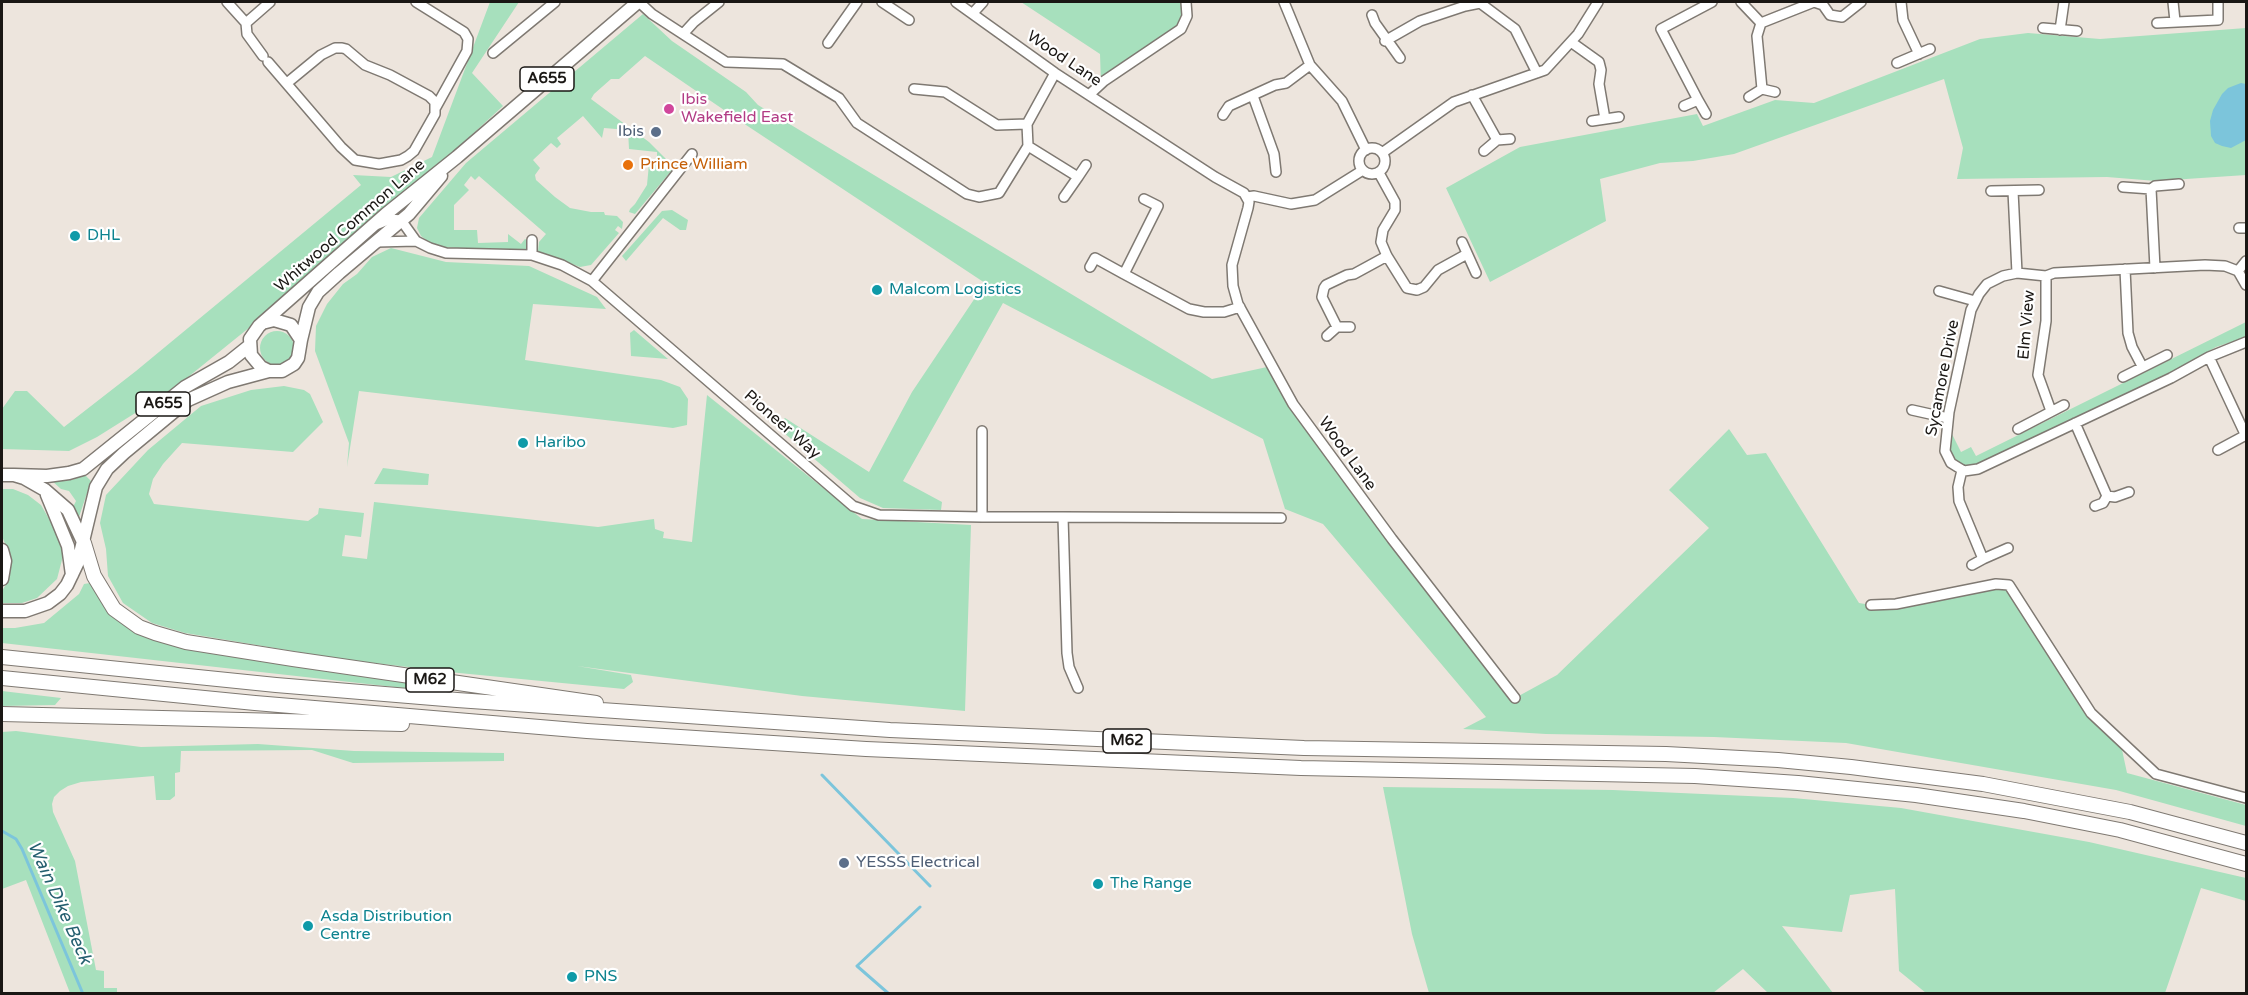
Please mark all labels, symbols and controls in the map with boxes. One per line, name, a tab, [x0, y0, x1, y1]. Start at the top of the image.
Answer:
street label: Wood Lane	[1023, 27, 1105, 91]
road number: A655	[520, 67, 574, 91]
place label: Ibis Wakefield East	[681, 90, 793, 128]
marker: Ibis Wakefield East	[662, 102, 676, 116]
place label: Ibis	[618, 122, 644, 142]
marker: Ibis	[649, 125, 663, 139]
place label: Prince William	[640, 155, 748, 175]
street label: Whitwood Common Lane	[271, 156, 429, 296]
marker: Prince William	[621, 158, 635, 172]
place label: DHL	[87, 226, 120, 246]
marker: DHL	[68, 229, 82, 243]
place label: Malcom Logistics	[889, 280, 1021, 300]
marker: Malcom Logistics	[870, 283, 884, 297]
street label: Elm View	[2014, 289, 2040, 361]
street label: Sycamore Drive	[1922, 318, 1964, 438]
street label: Pioneer Way	[740, 386, 824, 464]
road number: A655	[136, 392, 190, 416]
street label: Wood Lane	[1314, 413, 1380, 495]
place label: Haribo	[535, 433, 586, 453]
marker: Haribo	[516, 436, 530, 450]
road number: M62	[406, 668, 454, 692]
road number: M62	[1103, 729, 1151, 753]
water label: Wain Dike Beck	[22, 838, 96, 968]
place label: YESSS Electrical	[856, 853, 980, 873]
marker: YESSS Electrical	[837, 856, 851, 870]
place label: The Range	[1110, 874, 1192, 894]
marker: The Range	[1091, 877, 1105, 891]
place label: Asda Distribution Centre	[320, 907, 452, 945]
marker: Asda Distribution Centre	[301, 919, 315, 933]
place label: PNS	[584, 967, 617, 987]
marker: PNS	[565, 970, 579, 984]

